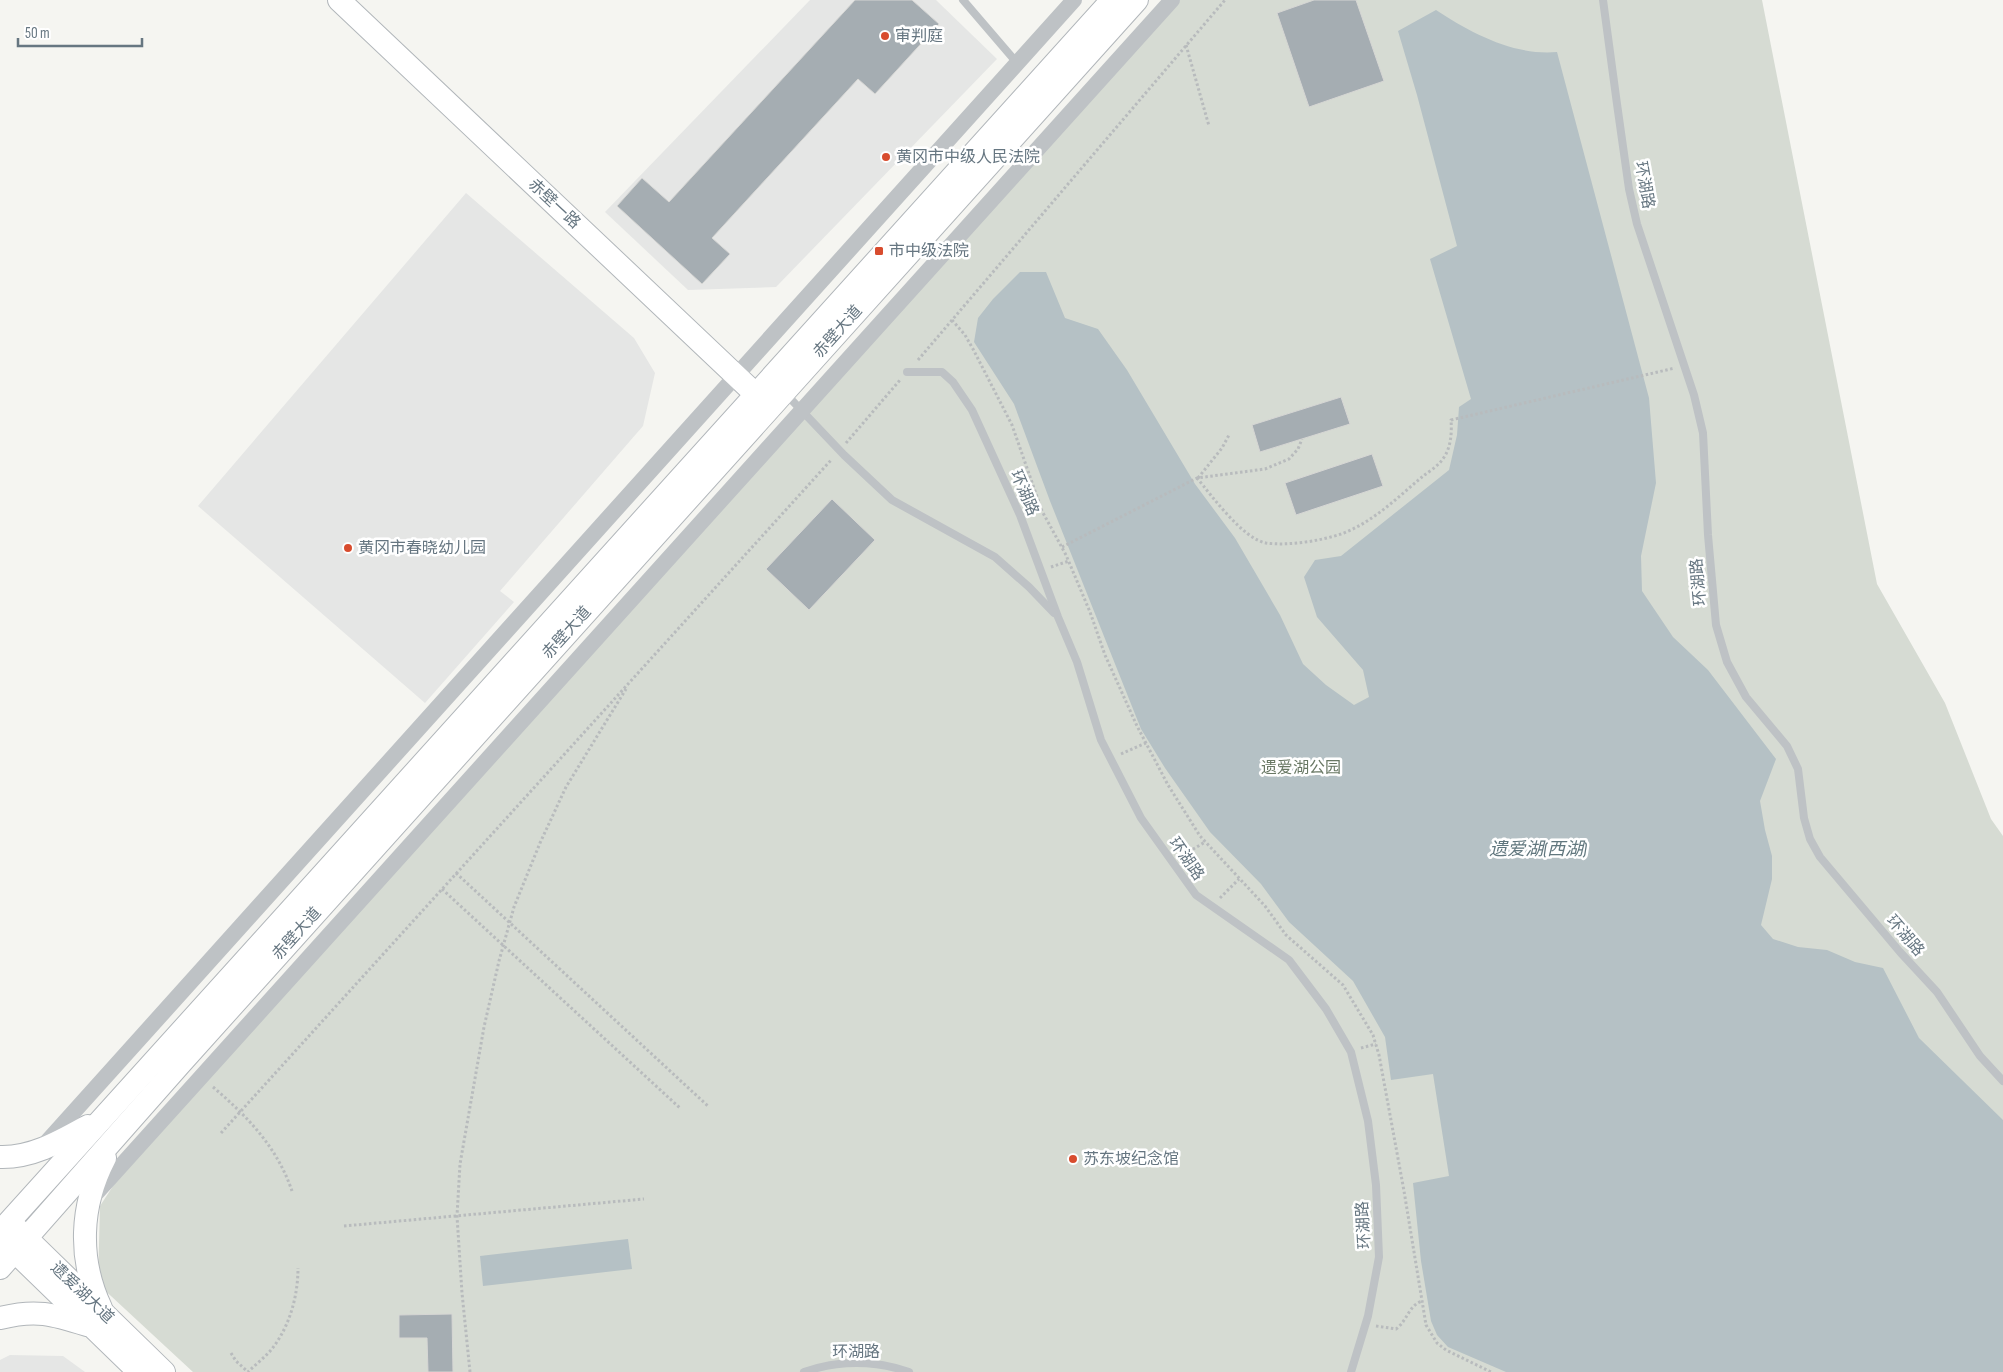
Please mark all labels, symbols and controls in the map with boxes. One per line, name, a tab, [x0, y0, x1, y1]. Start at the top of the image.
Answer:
scale bar	[18, 15, 141, 47]
text: 50 m	[25, 24, 50, 43]
place label: 审判庭	[895, 27, 943, 46]
marker: 审判庭	[879, 30, 891, 42]
place label: 黄冈市中级人民法院	[896, 147, 1040, 167]
marker: 黄冈市中级人民法院	[880, 151, 892, 163]
street label: 环湖路	[1630, 160, 1658, 210]
street label: 赤壁一路	[524, 175, 584, 233]
place label: 市中级法院	[889, 241, 969, 261]
marker: 市中级法院	[873, 245, 885, 257]
street label: 赤壁大道	[810, 302, 866, 362]
street label: 环湖路	[1006, 467, 1042, 519]
place label: 黄冈市春晓幼儿园	[358, 539, 486, 558]
marker: 黄冈市春晓幼儿园	[342, 542, 354, 554]
street label: 环湖路	[1687, 557, 1711, 607]
street label: 赤壁大道	[539, 603, 595, 663]
park label: 遗爱湖公园	[1261, 759, 1341, 778]
street label: 环湖路	[1164, 834, 1208, 884]
water label: 遗爱湖(西湖)	[1489, 839, 1587, 860]
street label: 赤壁大道	[269, 904, 325, 964]
street label: 环湖路	[1882, 912, 1928, 960]
place label: 苏东坡纪念馆	[1083, 1150, 1179, 1169]
marker: 苏东坡纪念馆	[1067, 1153, 1079, 1165]
street label: 环湖路	[1353, 1201, 1375, 1249]
street label: 遗爱湖大道	[47, 1258, 117, 1328]
street label: 环湖路	[832, 1343, 880, 1362]

